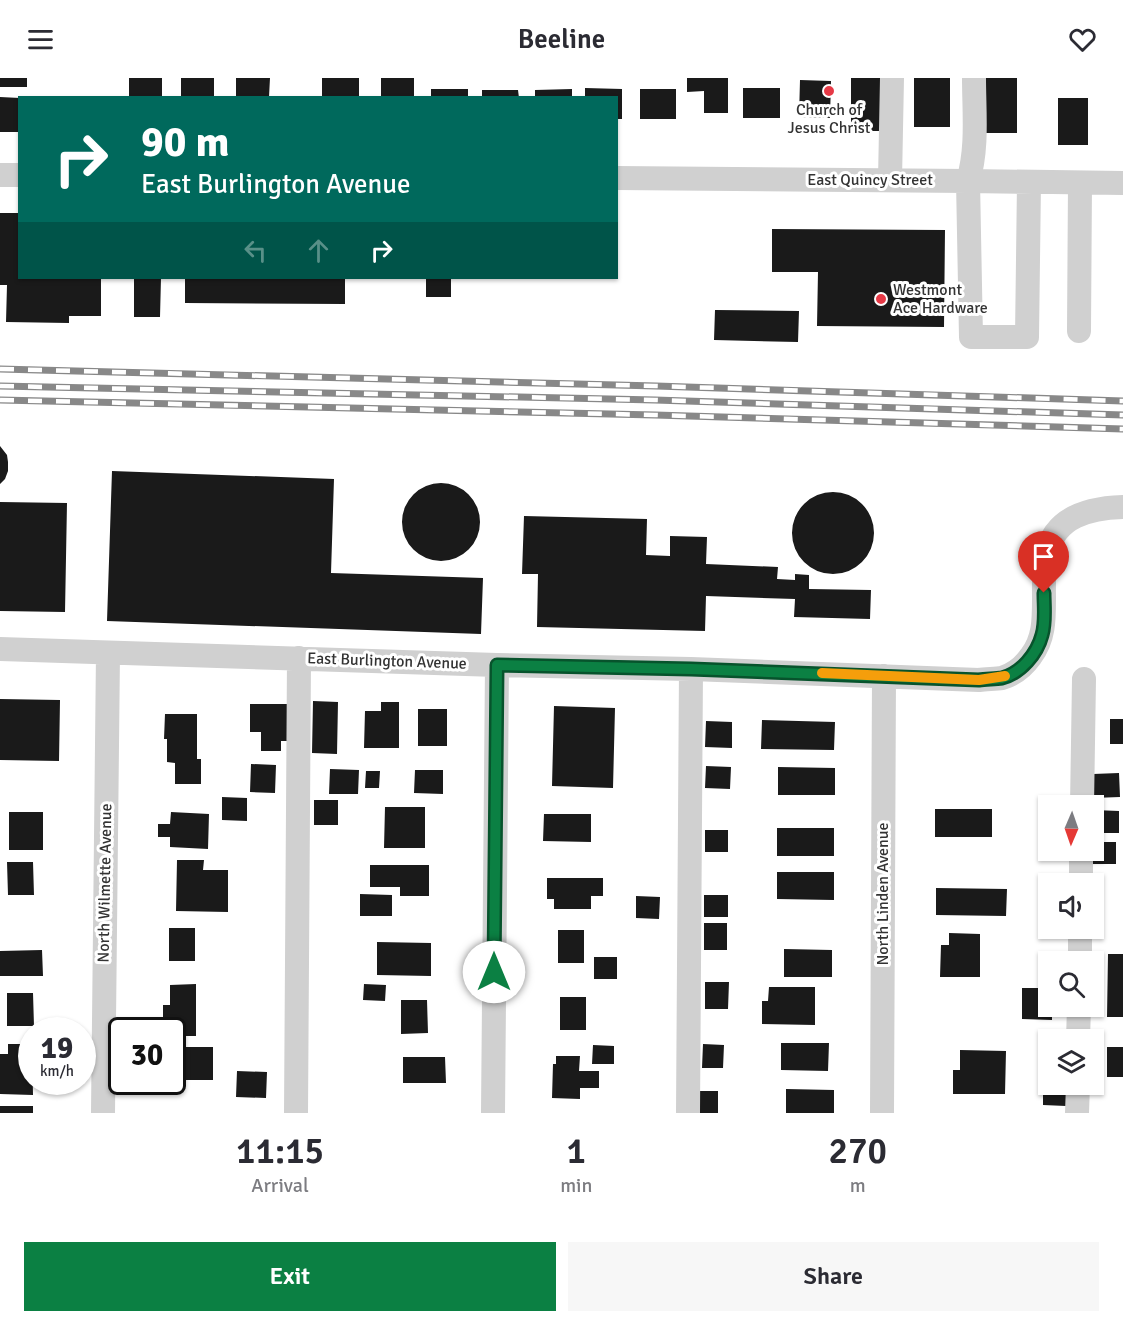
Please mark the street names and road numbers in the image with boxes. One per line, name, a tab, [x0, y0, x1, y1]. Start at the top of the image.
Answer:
street label: East Quincy Street	[807, 170, 933, 190]
street label: East Burlington Avenue	[307, 648, 467, 674]
street label: North Wilmette Avenue	[94, 803, 116, 963]
street label: North Linden Avenue	[873, 822, 893, 966]

